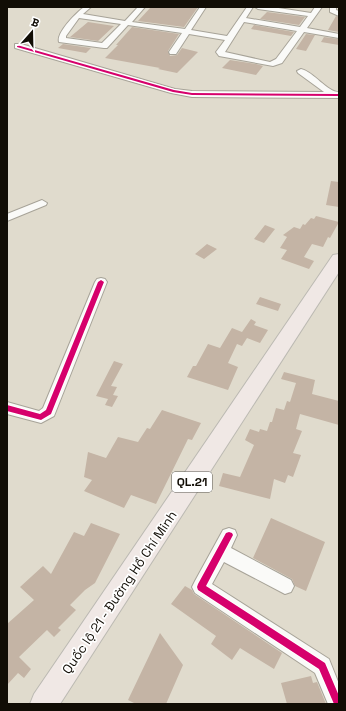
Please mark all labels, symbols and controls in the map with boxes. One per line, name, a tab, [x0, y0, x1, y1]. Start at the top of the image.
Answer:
north arrow	[12, 12, 52, 52]
text: B	[30, 15, 41, 30]
road number: QL.21	[172, 472, 212, 492]
street label: Quốc lộ 21 - Đường Hồ Chí Minh	[58, 507, 181, 677]

